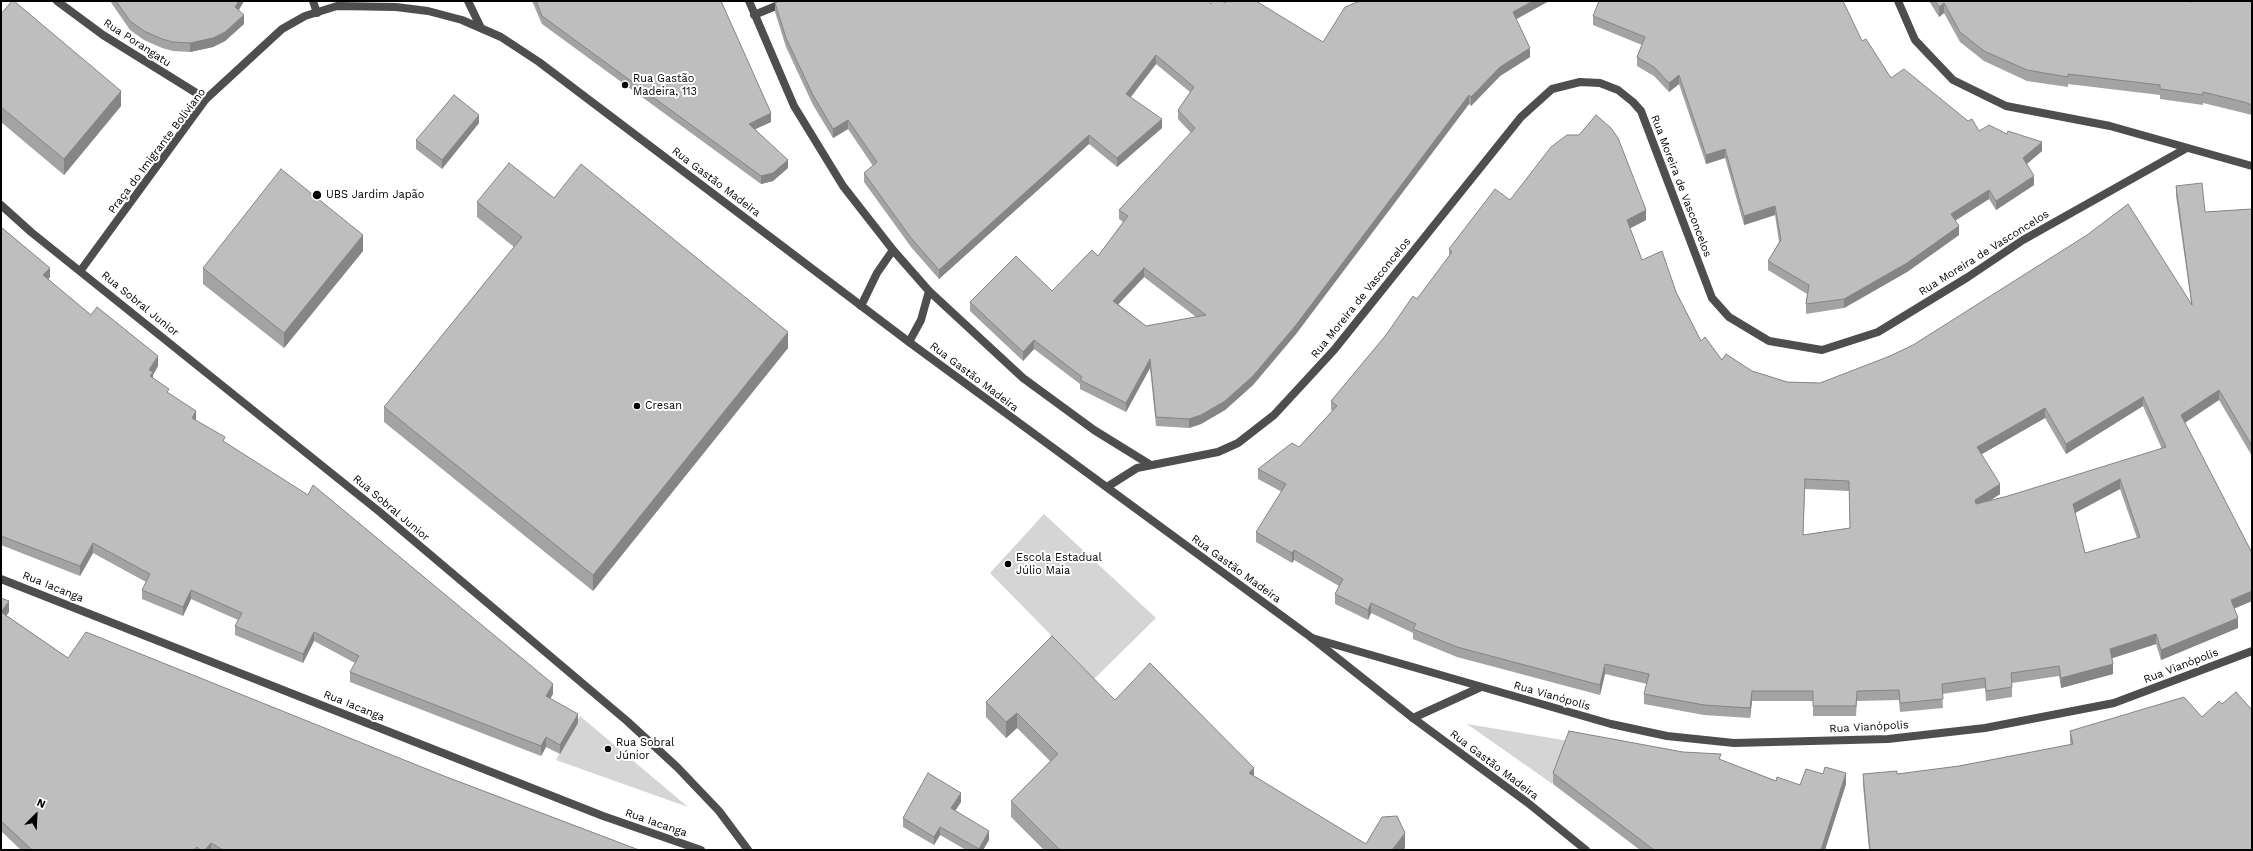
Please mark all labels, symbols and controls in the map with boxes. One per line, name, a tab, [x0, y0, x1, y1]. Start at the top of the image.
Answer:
street label: Rua Porangatu	[101, 16, 173, 70]
place label: Rua Gastão Madeira, 113	[633, 72, 697, 98]
marker: Rua Gastão Madeira, 113	[620, 80, 630, 90]
street label: Praça do Imigrante Boliviano	[106, 86, 208, 216]
street label: Rua Moreira de Vasconcelos	[1648, 113, 1714, 259]
street label: Rua Gastão Madeira	[669, 144, 763, 220]
place label: UBS Jardim Japão	[326, 188, 424, 202]
marker: UBS Jardim Japão	[311, 189, 323, 201]
street label: Rua Moreira de Vasconcelos	[1916, 207, 2052, 299]
street label: Rua Moreira de Vasconcelos	[1308, 235, 1414, 361]
street label: Rua Sobral Junior	[99, 269, 181, 339]
street label: Rua Gastão Madeira	[927, 339, 1021, 415]
place label: Cresan	[645, 399, 682, 413]
marker: Cresan	[632, 401, 642, 411]
street label: Rua Sobral Junior	[350, 472, 432, 544]
street label: Rua Gastão Madeira	[1189, 532, 1283, 606]
place label: Escola Estadual Júlio Maia	[1016, 551, 1102, 577]
marker: Escola Estadual Júlio Maia	[1003, 559, 1013, 569]
street label: Rua Iacanga	[21, 569, 85, 605]
street label: Rua Vianópolis	[2142, 646, 2220, 686]
street label: Rua Vianópolis	[1512, 679, 1592, 713]
street label: Rua Iacanga	[322, 688, 386, 724]
street label: Rua Vianópolis	[1829, 718, 1909, 736]
street label: Rua Gastão Madeira	[1447, 727, 1541, 803]
place label: Rua Sobral Júnior	[616, 736, 674, 762]
marker: Rua Sobral Júnior	[603, 744, 613, 754]
north arrow	[16, 795, 56, 835]
text: N	[35, 796, 47, 811]
street label: Rua Iacanga	[623, 806, 689, 840]

